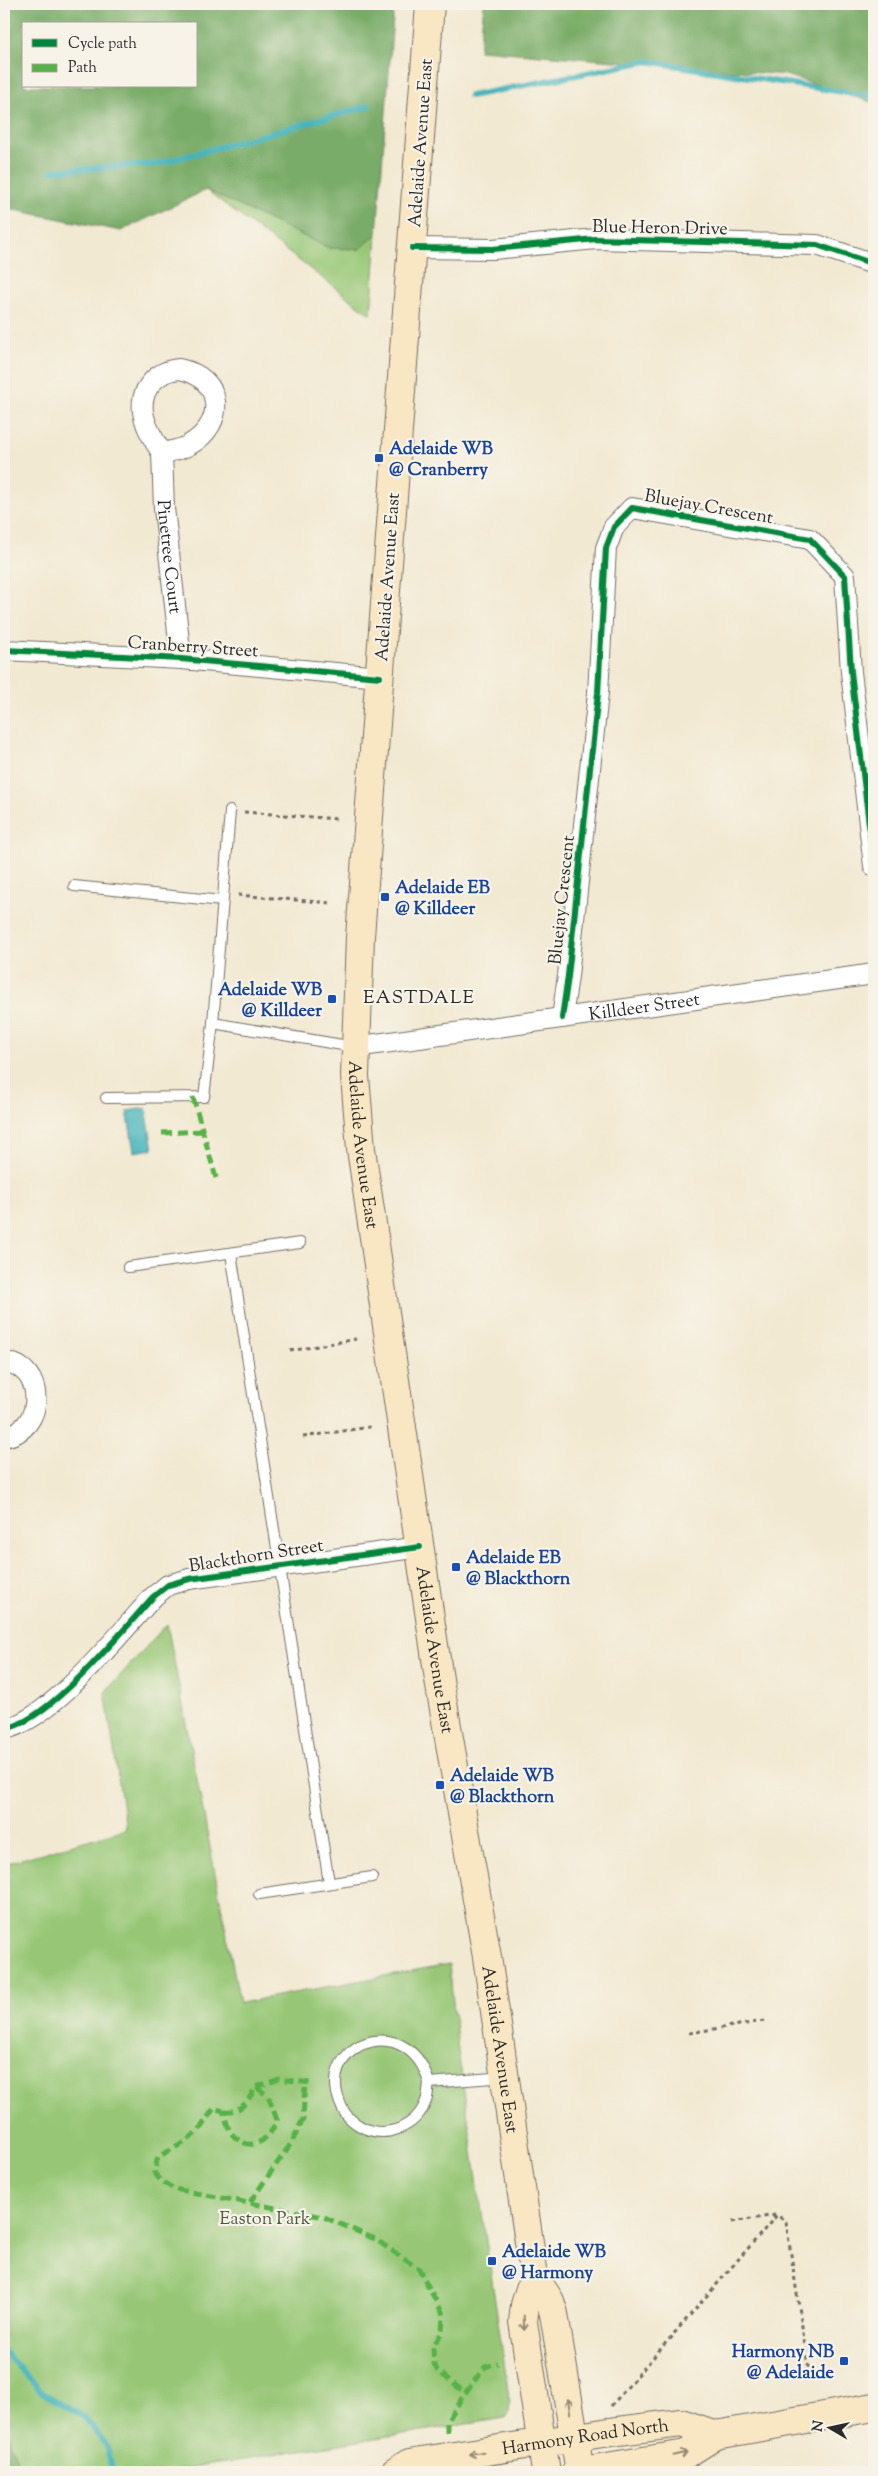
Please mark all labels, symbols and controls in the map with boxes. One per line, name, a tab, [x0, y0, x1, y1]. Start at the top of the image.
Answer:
legend	[22, 22, 198, 88]
text: Cycle path	[68, 34, 137, 55]
text: Path	[68, 58, 97, 79]
street label: Adelaide Avenue East	[403, 58, 441, 228]
street label: Blue Heron Drive	[592, 215, 728, 243]
place label: Adelaide WB @ Cranberry	[389, 437, 494, 484]
marker: Adelaide WB @ Cranberry	[373, 452, 385, 464]
street label: Bluejay Crescent	[642, 484, 775, 532]
street label: Adelaide Avenue East	[370, 492, 408, 662]
street label: Pinetree Court	[149, 499, 187, 615]
street label: Cranberry Street	[127, 630, 259, 666]
street label: Bluejay Crescent	[543, 834, 583, 966]
place label: Adelaide EB @ Killdeer	[395, 876, 490, 923]
marker: Adelaide EB @ Killdeer	[379, 891, 391, 903]
place label: Adelaide WB @ Killdeer	[218, 978, 323, 1025]
district label: EASTDALE	[363, 985, 475, 1012]
street label: Killdeer Street	[587, 988, 702, 1029]
marker: Adelaide WB @ Killdeer	[326, 993, 338, 1005]
street label: Adelaide Avenue East	[340, 1060, 384, 1231]
street label: Blackthorn Street	[187, 1533, 326, 1580]
place label: Adelaide EB @ Blackthorn	[466, 1546, 571, 1593]
marker: Adelaide EB @ Blackthorn	[450, 1561, 462, 1573]
street label: Adelaide Avenue East	[408, 1564, 459, 1736]
place label: Adelaide WB @ Blackthorn	[450, 1764, 555, 1811]
marker: Adelaide WB @ Blackthorn	[434, 1779, 446, 1791]
street label: Adelaide Avenue East	[473, 1964, 524, 2135]
park label: Easton Park	[219, 2207, 311, 2233]
place label: Adelaide WB @ Harmony	[502, 2240, 607, 2287]
marker: Adelaide WB @ Harmony	[486, 2255, 498, 2267]
one-way arrow	[519, 2315, 528, 2331]
place label: Harmony NB @ Adelaide	[732, 2340, 835, 2387]
marker: Harmony NB @ Adelaide	[838, 2355, 850, 2367]
one-way arrow	[564, 2399, 574, 2415]
north arrow	[806, 2404, 856, 2454]
street label: Harmony Road North	[500, 2414, 671, 2463]
text: N	[808, 2419, 830, 2433]
one-way arrow	[468, 2448, 484, 2458]
one-way arrow	[671, 2449, 687, 2458]

